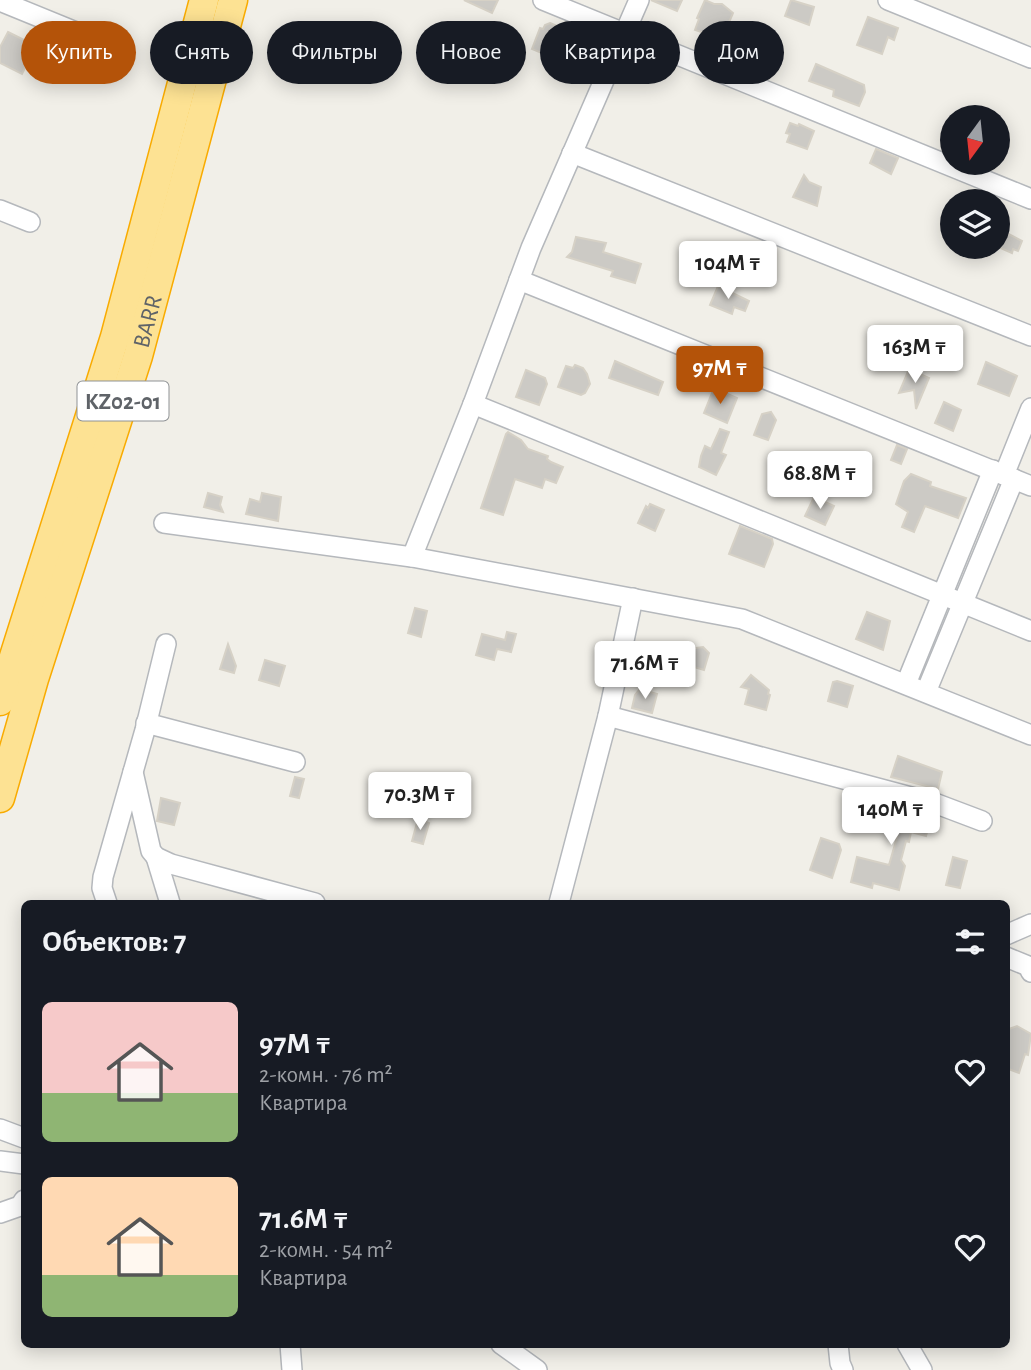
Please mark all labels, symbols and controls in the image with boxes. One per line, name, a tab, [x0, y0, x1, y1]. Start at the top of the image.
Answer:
chip: Купить	[21, 21, 136, 84]
chip: Снять	[150, 21, 253, 84]
chip: Фильтры	[267, 21, 402, 84]
chip: Новое	[416, 21, 526, 84]
chip: Квартира	[540, 21, 680, 84]
chip: Дом	[694, 21, 784, 84]
north arrow	[940, 105, 1010, 175]
map controls	[940, 105, 1010, 259]
button: layers	[940, 189, 1010, 259]
pin: 104M ₸	[671, 242, 785, 301]
text: 104M ₸	[695, 252, 761, 275]
street label: BARR	[130, 293, 167, 350]
pin: 163M ₸	[858, 326, 972, 385]
text: 163M ₸	[883, 336, 947, 359]
pin: 97M ₸	[671, 346, 769, 406]
text: 97M ₸	[692, 357, 748, 380]
road number: KZ02-01	[78, 382, 168, 420]
pin: 68.8M ₸	[755, 452, 885, 511]
text: 68.8M ₸	[783, 462, 857, 485]
pin: 71.6M ₸	[580, 642, 710, 701]
text: 71.6M ₸	[611, 652, 679, 675]
pin: 70.3M ₸	[355, 772, 485, 832]
text: 70.3M ₸	[384, 783, 456, 806]
pin: 140M ₸	[834, 788, 948, 847]
text: 140M ₸	[858, 798, 924, 821]
icon: filters	[951, 923, 989, 961]
text: Объектов: 7	[42, 927, 186, 957]
text: 97M ₸	[259, 1029, 331, 1059]
icon: home	[98, 1030, 182, 1114]
icon: heart	[951, 1053, 989, 1091]
text: 2-комн. · 76 m²	[259, 1064, 393, 1087]
text: Квартира	[259, 1092, 347, 1115]
text: 71.6M ₸	[259, 1204, 349, 1234]
icon: home	[98, 1205, 182, 1289]
icon: heart	[951, 1228, 989, 1266]
text: 2-комн. · 54 m²	[259, 1239, 393, 1262]
text: Квартира	[259, 1267, 347, 1290]

